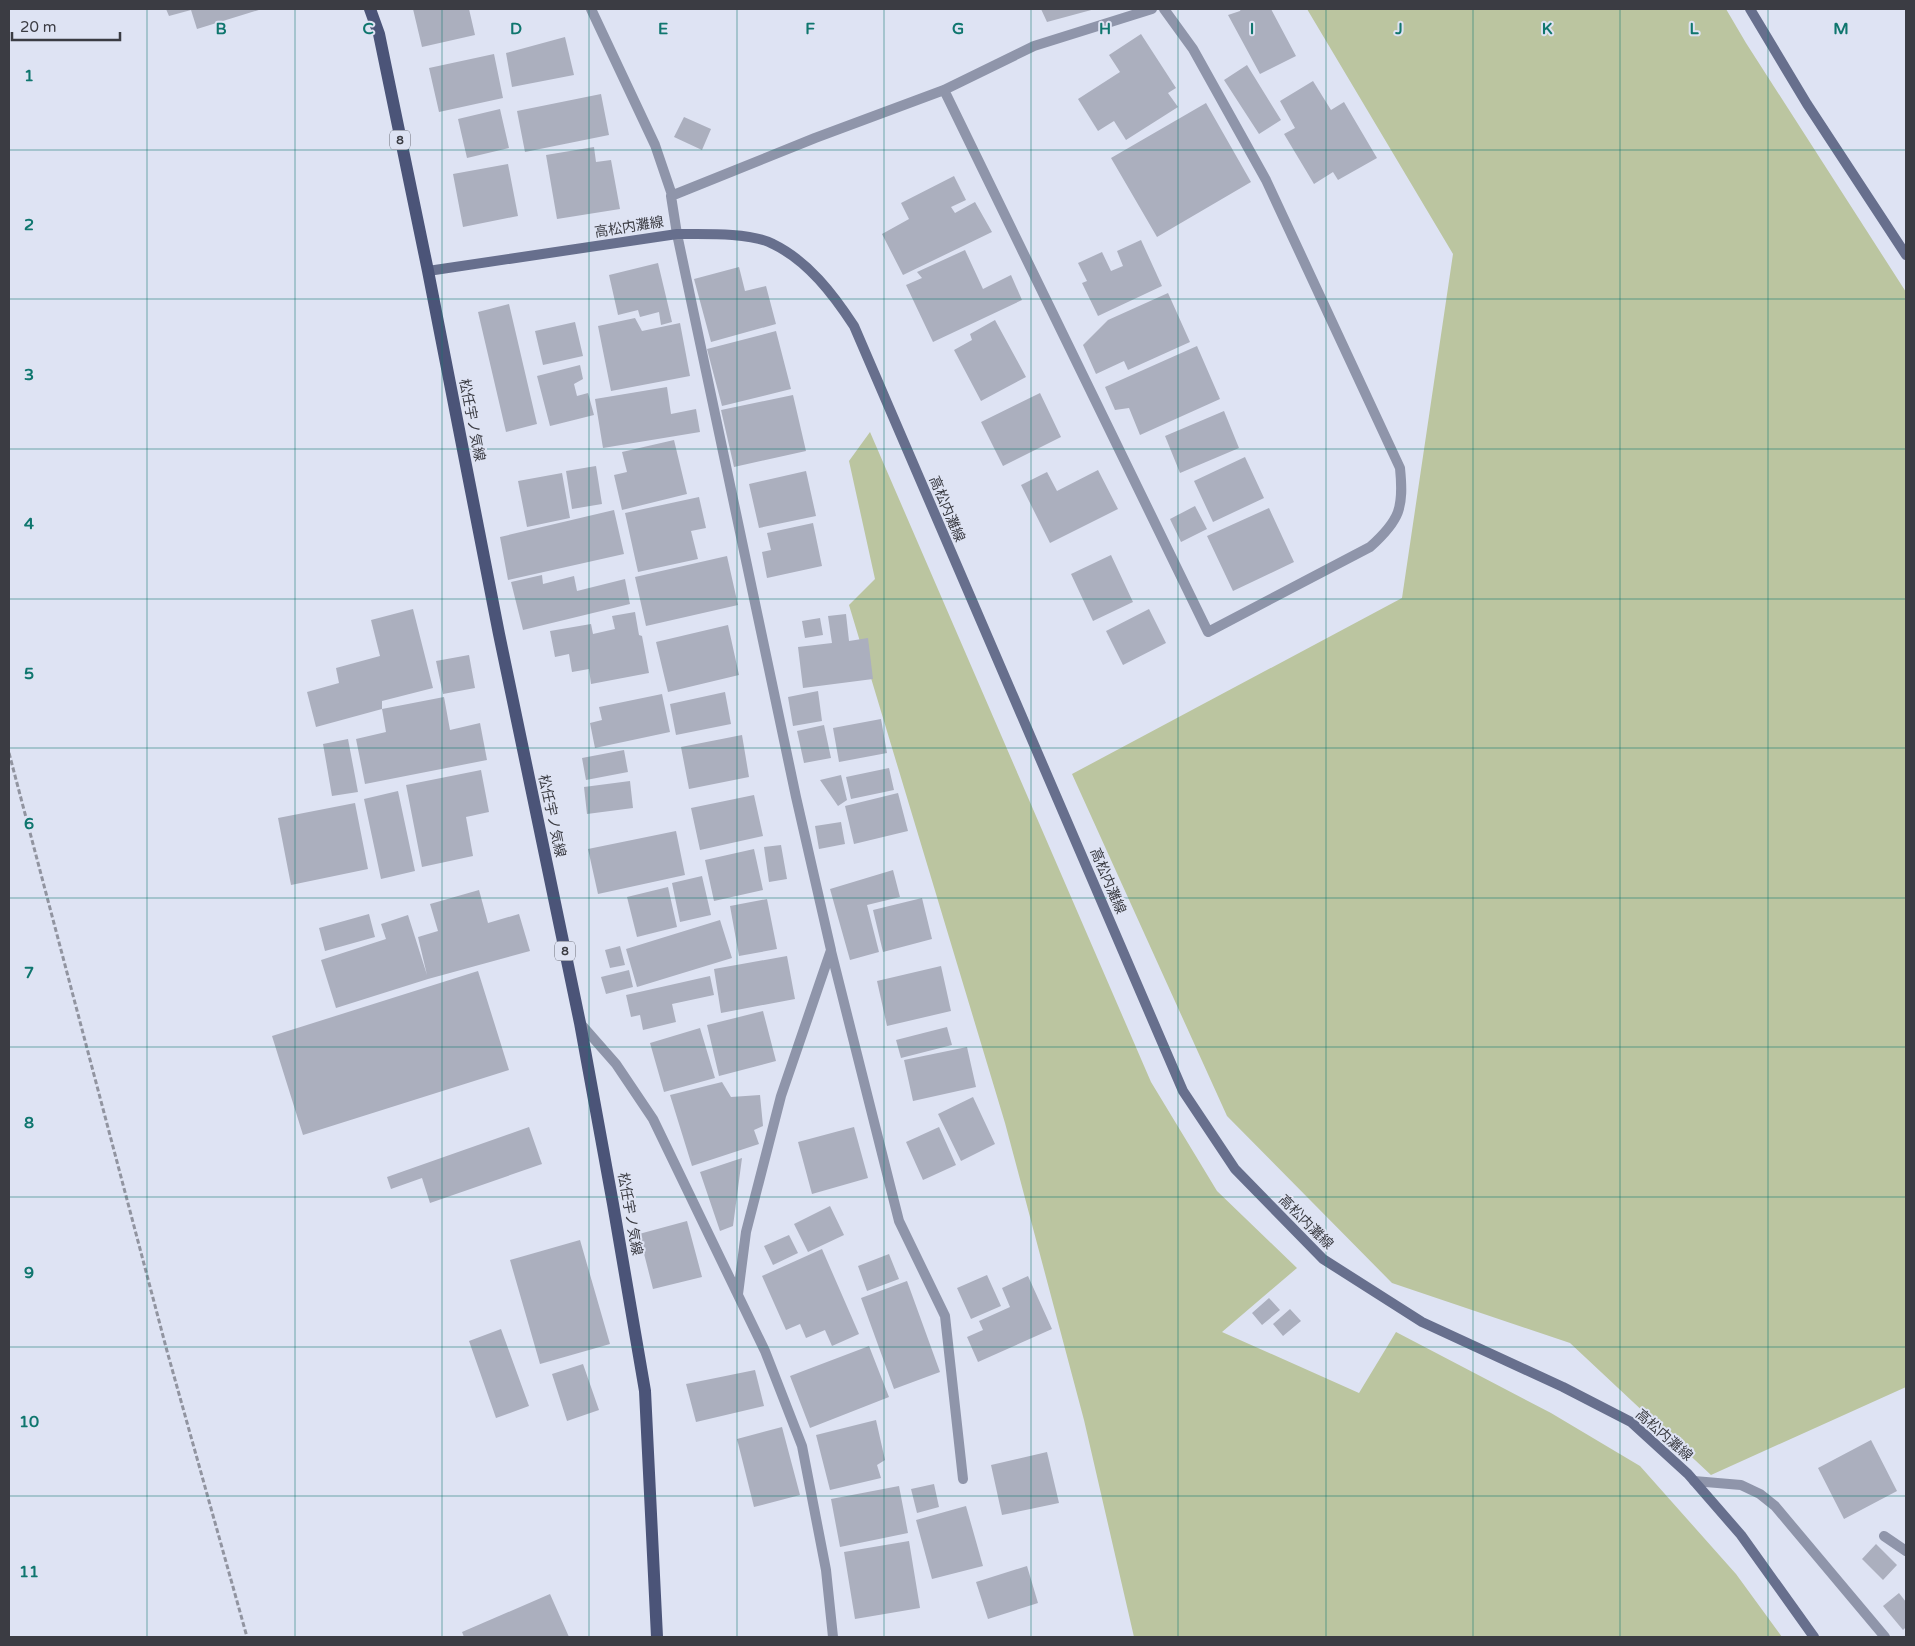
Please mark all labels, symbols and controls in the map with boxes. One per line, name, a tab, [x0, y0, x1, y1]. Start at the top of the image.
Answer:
scale bar	[12, 10, 120, 42]
text: 20 m	[20, 18, 57, 36]
text: B	[215, 19, 227, 39]
text: C	[362, 19, 374, 39]
text: D	[510, 19, 522, 39]
text: E	[658, 19, 668, 39]
text: F	[805, 19, 815, 39]
text: G	[952, 19, 964, 39]
text: H	[1099, 19, 1111, 39]
text: I	[1250, 19, 1254, 39]
text: J	[1394, 19, 1403, 39]
text: K	[1542, 19, 1553, 39]
text: L	[1689, 19, 1699, 39]
text: M	[1833, 19, 1849, 39]
text: 1	[24, 66, 34, 86]
road number: 8	[390, 130, 410, 150]
street label: 高松内灘線	[593, 213, 665, 241]
text: 2	[24, 215, 34, 235]
text: 3	[24, 365, 34, 385]
street label: 松任宇ノ気線	[456, 377, 488, 463]
street label: 高松内灘線	[926, 473, 968, 545]
text: 4	[24, 514, 34, 534]
text: 5	[24, 664, 34, 684]
street label: 松任宇ノ気線	[535, 773, 569, 859]
text: 6	[24, 814, 34, 834]
street label: 高松内灘線	[1087, 845, 1129, 917]
road number: 8	[555, 941, 575, 960]
text: 7	[24, 963, 34, 983]
text: 8	[24, 1113, 34, 1133]
street label: 松任宇ノ気線	[614, 1171, 646, 1257]
street label: 高松内灘線	[1275, 1191, 1337, 1253]
text: 9	[24, 1263, 34, 1283]
street label: 高松内灘線	[1632, 1406, 1696, 1464]
text: 10	[19, 1412, 39, 1432]
text: 11	[19, 1562, 39, 1582]

